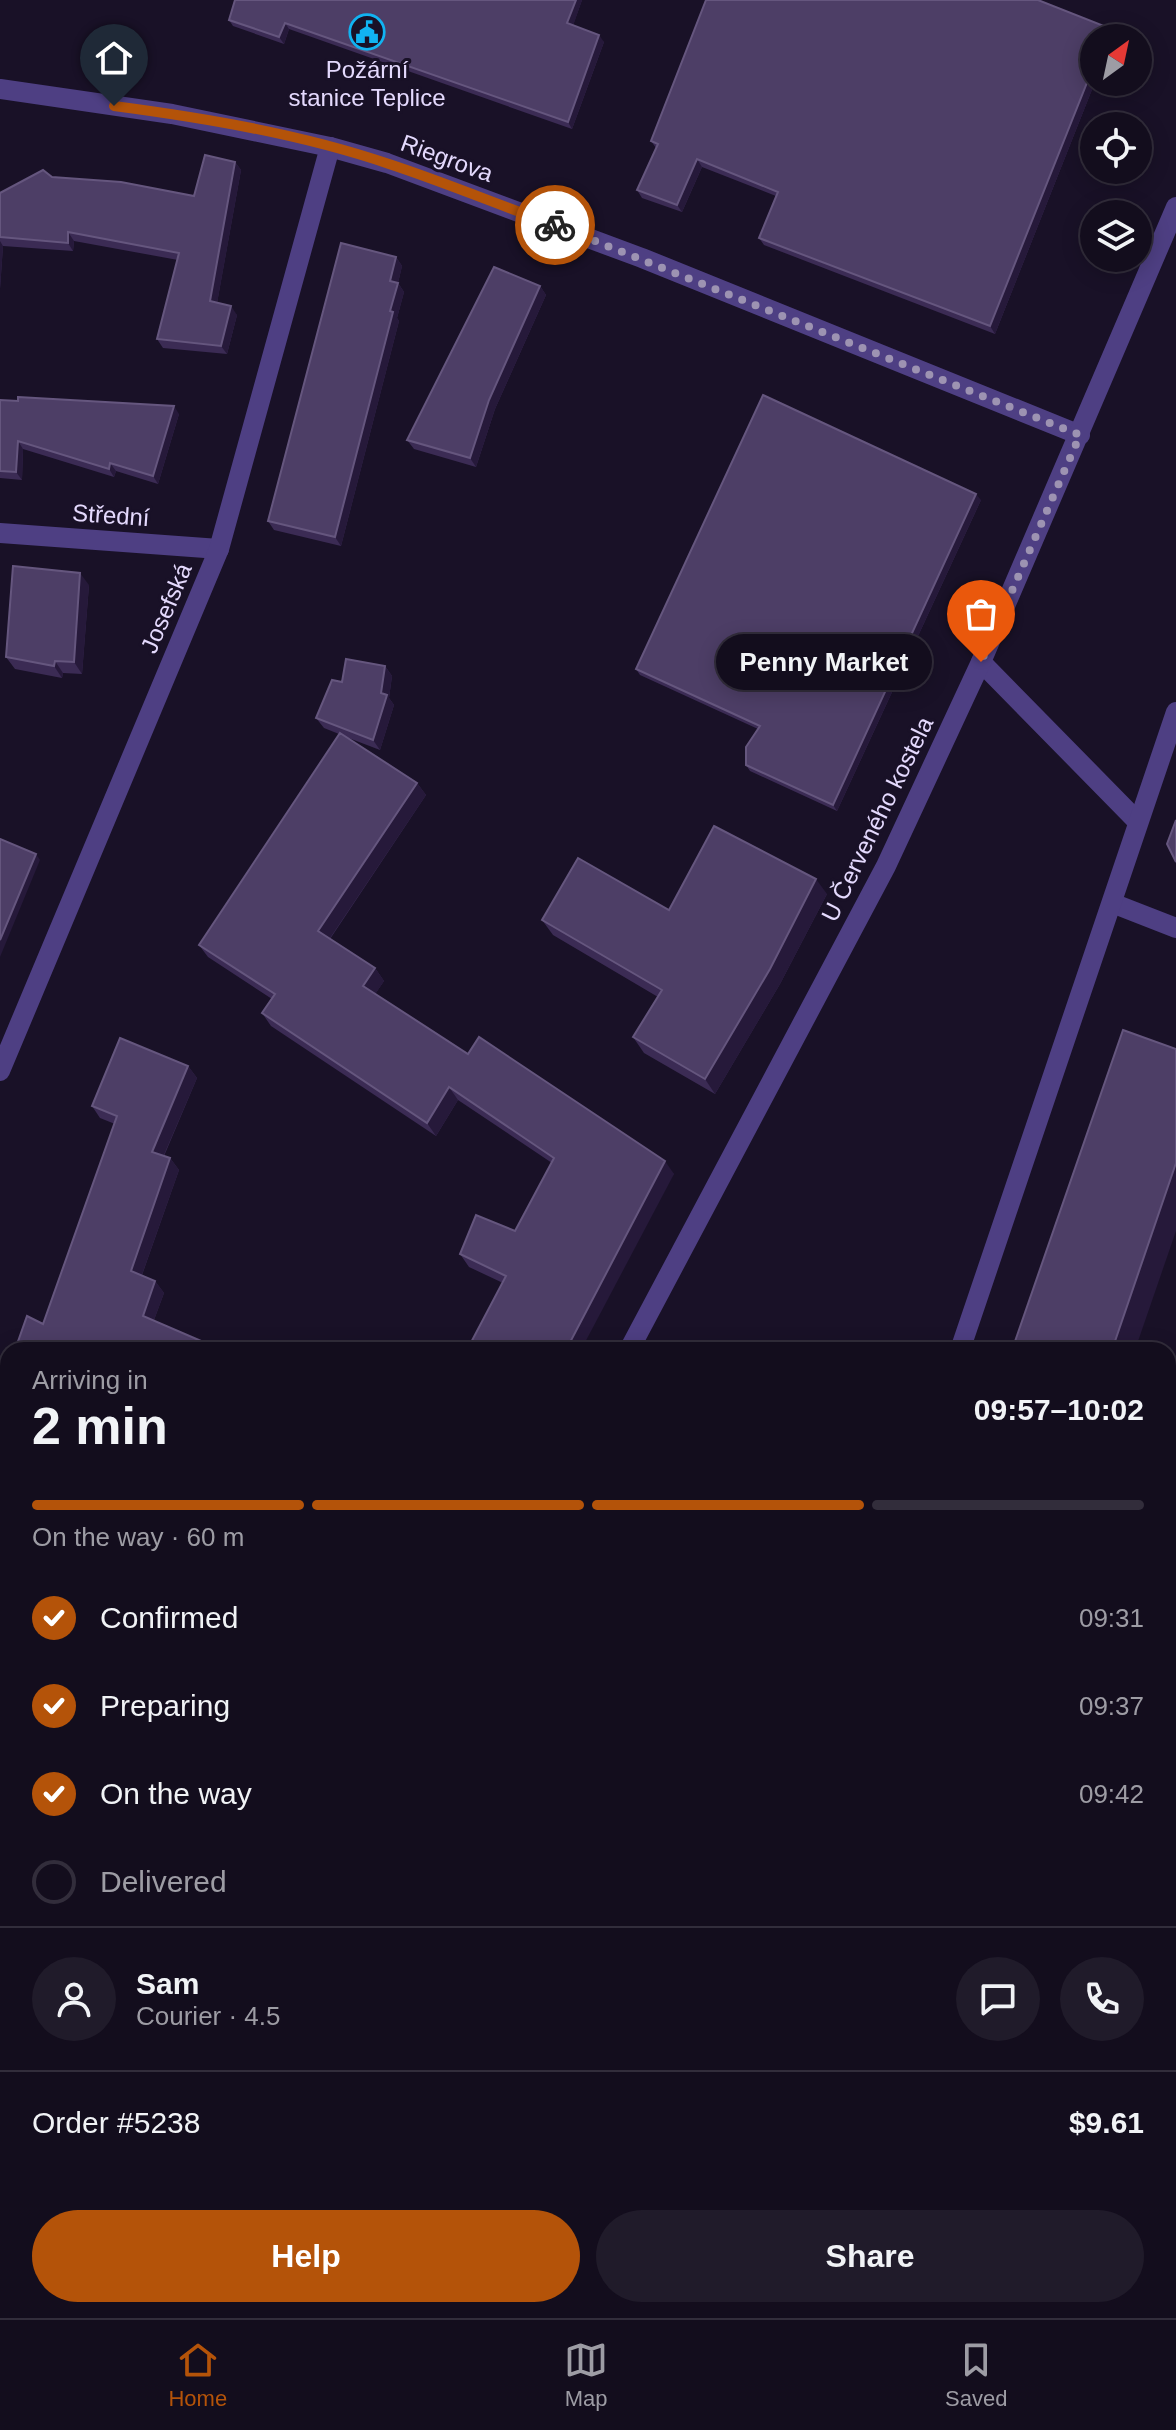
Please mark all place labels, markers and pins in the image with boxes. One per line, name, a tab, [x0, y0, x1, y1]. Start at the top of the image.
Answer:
public building icon: Požární stanice Teplice	[348, 13, 386, 51]
pin	[80, 24, 148, 106]
place label: Požární stanice Teplice	[289, 56, 445, 111]
pin	[947, 580, 1015, 662]
callout: Penny Market	[717, 634, 933, 690]

